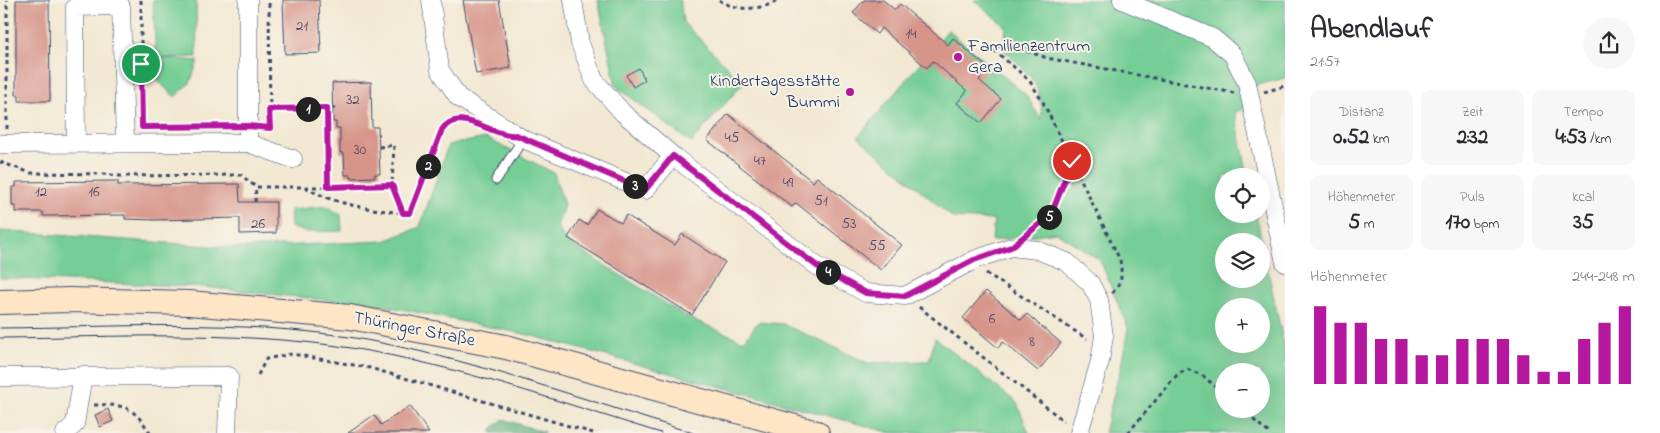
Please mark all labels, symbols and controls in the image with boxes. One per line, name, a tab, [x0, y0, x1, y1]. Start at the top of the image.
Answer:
text: Abendlauf	[1310, 10, 1433, 51]
house number: 21	[296, 15, 308, 37]
button: share	[1583, 17, 1635, 69]
house number: 14	[906, 23, 916, 45]
place label: Familienzentrum Gera	[967, 34, 1090, 81]
pin	[120, 43, 162, 85]
icon: arrive	[127, 50, 155, 78]
text: 21:57	[1310, 50, 1340, 74]
marker: Familienzentrum Gera	[952, 51, 964, 63]
place label: Kindertagesstätte Bummi	[710, 69, 841, 116]
marker: Kindertagesstätte Bummi	[844, 86, 856, 98]
house number: 32	[346, 89, 360, 111]
pin: 1	[296, 96, 320, 122]
text: 1	[306, 99, 311, 120]
text: Distanz	[1339, 102, 1384, 123]
text: Zeit	[1462, 102, 1483, 123]
text: Tempo	[1563, 102, 1604, 123]
text: 0.52	[1333, 123, 1369, 153]
text: 2:32	[1457, 123, 1488, 153]
text: 4:53	[1556, 123, 1587, 153]
house number: 45	[725, 127, 740, 149]
text: km	[1369, 129, 1390, 150]
text: /km	[1587, 129, 1611, 150]
house number: 30	[354, 139, 367, 161]
pin	[1051, 140, 1093, 182]
icon: check	[1058, 147, 1086, 175]
house number: 47	[754, 150, 766, 172]
pin: 2	[416, 154, 440, 178]
text: 2	[425, 156, 432, 177]
map controls	[1215, 168, 1270, 418]
button: locate	[1215, 168, 1270, 223]
house number: 49	[783, 172, 794, 194]
pin: 3	[622, 174, 648, 198]
text: 3	[633, 176, 638, 197]
house number: 12	[35, 181, 48, 203]
house number: 16	[88, 181, 100, 203]
text: Höhenmeter	[1328, 187, 1395, 208]
text: Puls	[1460, 187, 1485, 208]
text: kcal	[1572, 187, 1595, 208]
house number: 51	[814, 190, 828, 212]
pin: 5	[1036, 204, 1062, 230]
text: 5	[1045, 207, 1054, 228]
text: 5	[1348, 208, 1360, 238]
text: 170	[1446, 208, 1470, 238]
text: 35	[1573, 208, 1594, 238]
house number: 26	[251, 213, 265, 235]
house number: 53	[842, 213, 856, 235]
text: m	[1360, 214, 1375, 235]
text: bpm	[1470, 214, 1499, 235]
button: layers	[1215, 233, 1270, 288]
house number: 55	[868, 235, 886, 257]
pin: 4	[816, 260, 840, 284]
text: 4	[826, 262, 831, 283]
text: Höhenmeter	[1310, 265, 1387, 289]
text: 244–248 m	[1572, 265, 1635, 289]
button: +	[1215, 298, 1270, 353]
street label: Thüringer Straße	[351, 305, 478, 356]
house number: 6	[989, 308, 996, 330]
house number: 8	[1029, 331, 1035, 353]
button: −	[1215, 363, 1270, 418]

